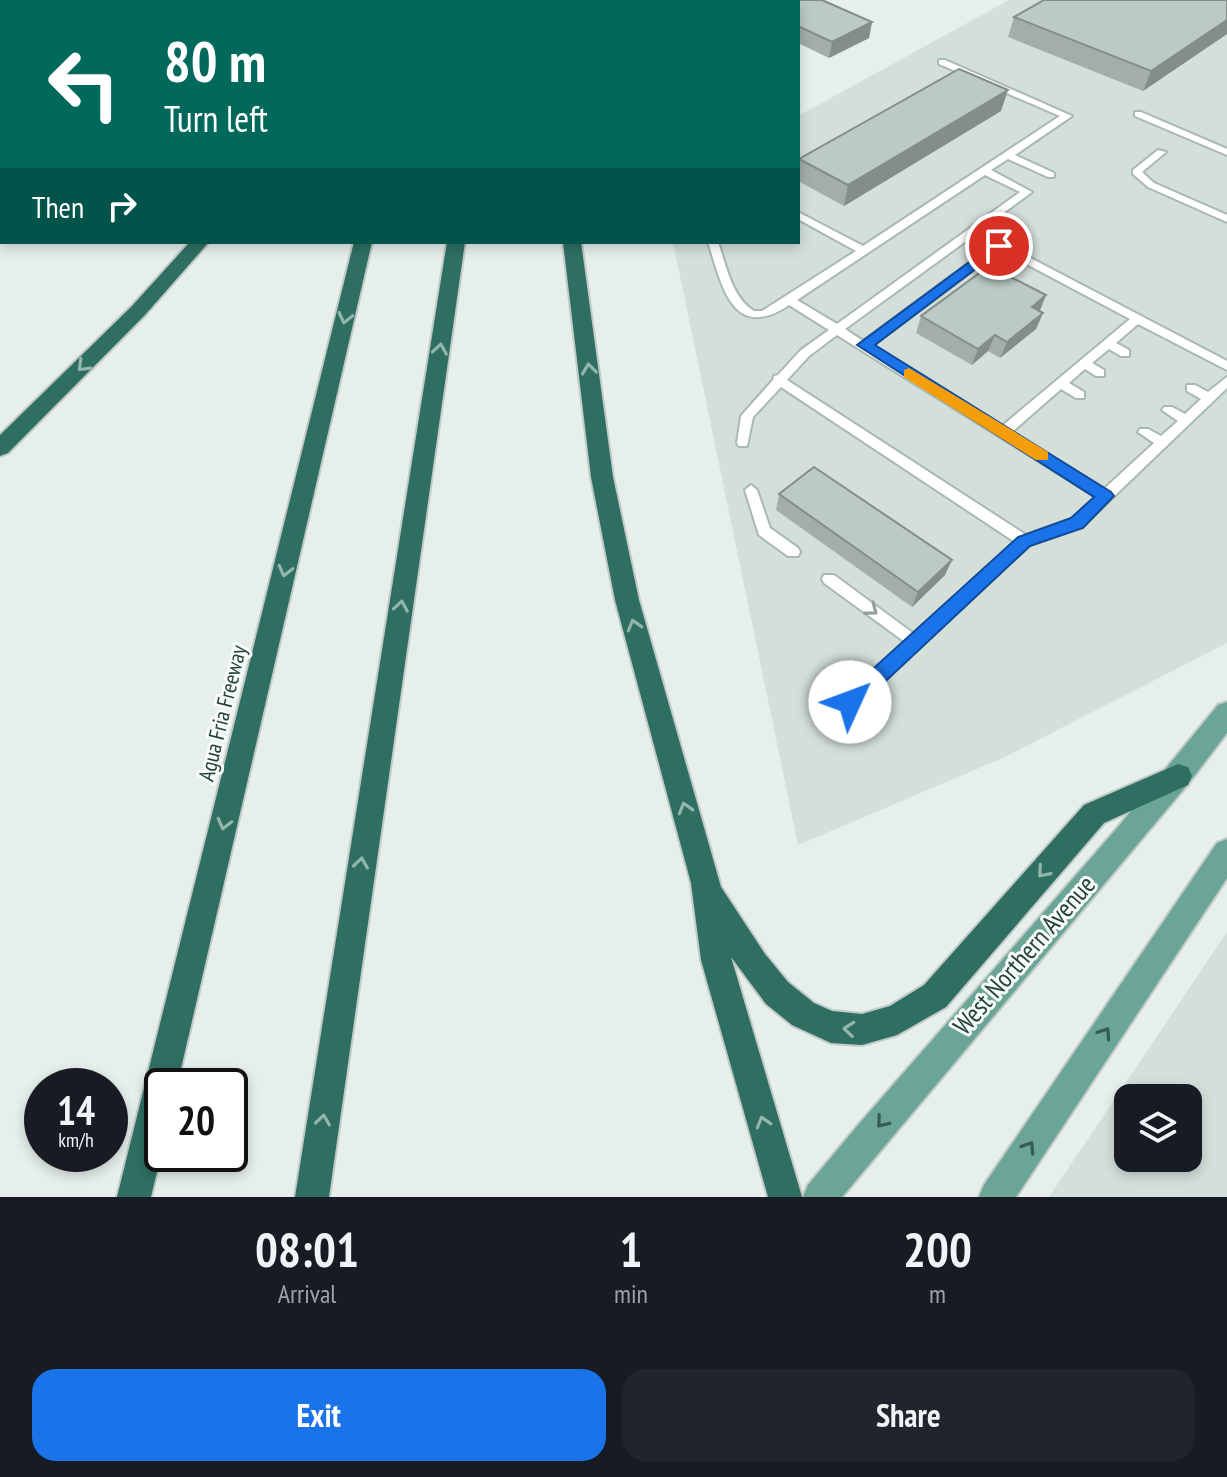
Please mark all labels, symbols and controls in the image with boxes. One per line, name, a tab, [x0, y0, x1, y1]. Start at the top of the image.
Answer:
text: 80 m	[164, 25, 266, 97]
icon: left	[32, 32, 136, 136]
text: Turn left	[164, 95, 268, 142]
icon: right	[100, 184, 144, 228]
text: Then	[32, 187, 84, 226]
pin	[965, 212, 1033, 280]
icon: arrive	[977, 224, 1021, 268]
one-way arrow	[337, 311, 354, 324]
one-way arrow	[431, 342, 448, 355]
one-way arrow	[78, 357, 92, 371]
one-way arrow	[581, 362, 598, 376]
one-way arrow	[277, 564, 294, 577]
one-way arrow	[391, 599, 408, 612]
one-way arrow	[863, 601, 878, 615]
one-way arrow	[626, 619, 643, 633]
street label: Agua Fria Freeway	[192, 641, 253, 784]
position arrow	[808, 660, 892, 744]
one-way arrow	[678, 802, 694, 816]
one-way arrow	[216, 816, 233, 830]
one-way arrow	[352, 856, 369, 869]
one-way arrow	[1038, 863, 1053, 878]
street label: West Northern Avenue	[946, 868, 1102, 1041]
one-way arrow	[842, 1021, 855, 1038]
one-way arrow	[1096, 1027, 1111, 1041]
speed limit sign: 20	[144, 1068, 248, 1172]
text: 14	[57, 1084, 95, 1136]
map controls	[1114, 1084, 1202, 1172]
button: layers	[1114, 1084, 1202, 1172]
one-way arrow	[314, 1113, 331, 1127]
one-way arrow	[877, 1113, 891, 1128]
one-way arrow	[755, 1116, 772, 1130]
text: km/h	[58, 1127, 94, 1153]
one-way arrow	[1019, 1141, 1034, 1156]
text: 08:01	[255, 1218, 359, 1280]
text: 1	[620, 1218, 642, 1280]
text: 200	[903, 1218, 972, 1280]
text: Arrival	[278, 1277, 336, 1310]
text: min	[614, 1277, 648, 1310]
text: m	[929, 1277, 946, 1310]
button: Exit	[32, 1369, 606, 1461]
button: Share	[622, 1369, 1195, 1461]

